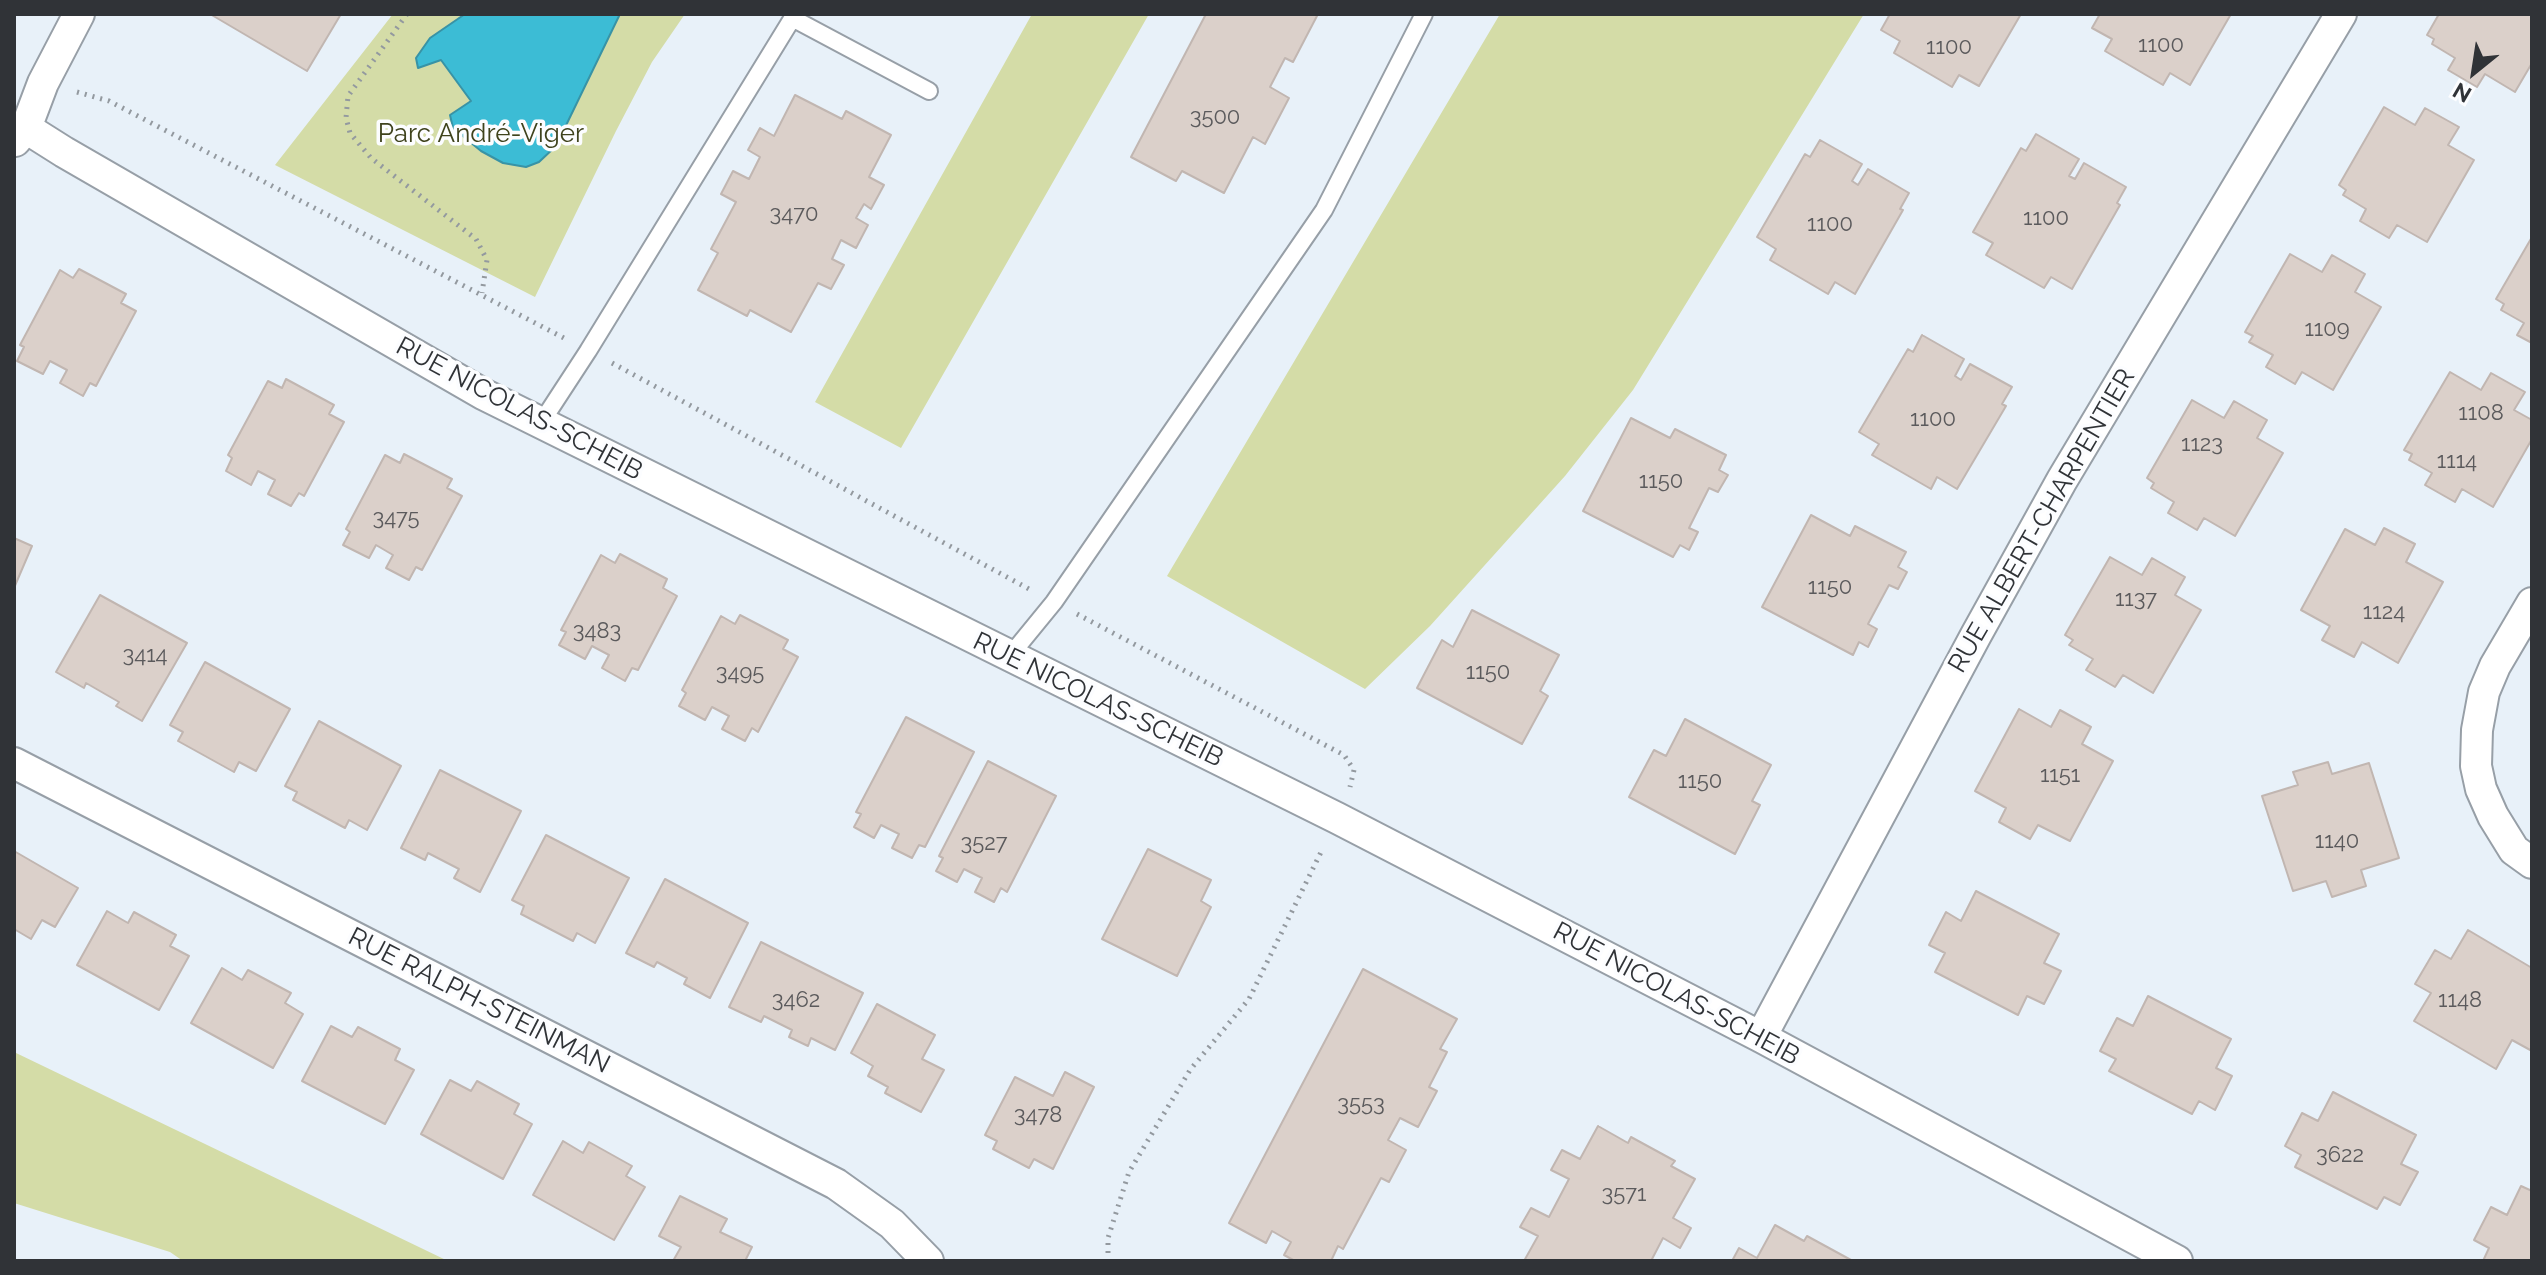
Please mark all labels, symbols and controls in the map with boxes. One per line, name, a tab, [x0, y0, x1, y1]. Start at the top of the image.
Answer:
house number: 1100	[2138, 32, 2184, 58]
north arrow	[2434, 32, 2514, 112]
house number: 1100	[1926, 34, 1972, 60]
text: N	[2448, 77, 2476, 108]
house number: 3500	[1190, 104, 1240, 130]
park label: Parc André-Viger	[378, 118, 584, 150]
house number: 3470	[770, 201, 818, 227]
house number: 1100	[2023, 205, 2069, 231]
house number: 1100	[1807, 211, 1853, 237]
house number: 1109	[2304, 316, 2350, 342]
street label: RUE NICOLAS-SCHEIB	[391, 331, 647, 487]
street label: RUE ALBERT-CHARPENTIER	[1942, 364, 2142, 678]
house number: 1108	[2458, 400, 2504, 426]
house number: 1100	[1910, 406, 1956, 432]
house number: 1123	[2181, 431, 2223, 457]
house number: 1114	[2437, 448, 2477, 474]
house number: 1150	[1639, 468, 1683, 494]
house number: 3475	[372, 505, 420, 531]
house number: 1150	[1808, 574, 1852, 600]
house number: 1137	[2115, 586, 2157, 612]
house number: 1124	[2363, 599, 2405, 625]
house number: 3483	[573, 618, 621, 644]
street label: RUE NICOLAS-SCHEIB	[968, 626, 1228, 774]
house number: 3414	[122, 642, 168, 668]
house number: 1150	[1466, 659, 1510, 685]
house number: 3495	[716, 660, 764, 686]
house number: 1151	[2040, 762, 2080, 788]
house number: 1150	[1678, 768, 1722, 794]
house number: 1140	[2315, 828, 2359, 854]
house number: 3527	[961, 830, 1007, 856]
street label: RUE NICOLAS-SCHEIB	[1548, 916, 1804, 1072]
street label: RUE RALPH-STEINMAN	[343, 921, 615, 1081]
house number: 3462	[772, 987, 820, 1013]
house number: 1148	[2438, 987, 2482, 1013]
house number: 3553	[1337, 1091, 1385, 1117]
house number: 3478	[1014, 1102, 1062, 1128]
house number: 3622	[2316, 1142, 2364, 1168]
house number: 3571	[1602, 1181, 1646, 1207]

